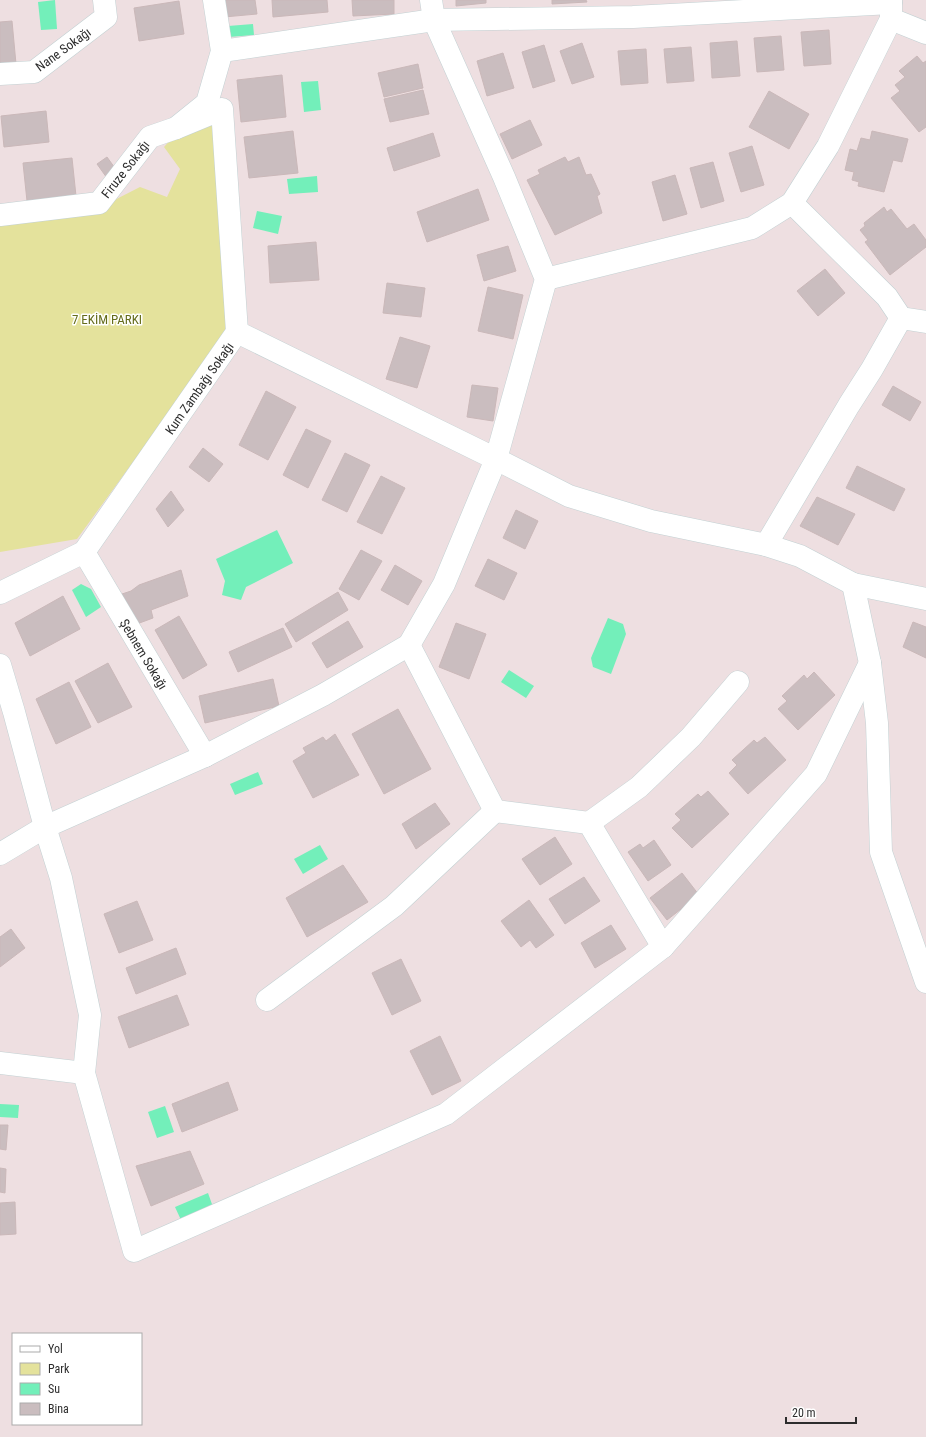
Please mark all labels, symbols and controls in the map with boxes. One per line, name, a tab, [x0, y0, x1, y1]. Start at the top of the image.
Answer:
street label: Nane Sokağı	[33, 24, 94, 74]
street label: Firuze Sokağı	[98, 138, 153, 201]
park label: 7 EKİM PARKI	[72, 312, 142, 327]
street label: Kum Zambağı Sokağı	[162, 339, 237, 437]
street label: Şebnem Sokağı	[117, 616, 170, 692]
legend	[12, 1333, 142, 1425]
text: Yol	[48, 1342, 63, 1356]
text: Park	[48, 1362, 70, 1376]
text: Su	[48, 1382, 60, 1396]
scale bar	[786, 1399, 856, 1425]
text: Bina	[48, 1402, 69, 1416]
text: 20 m	[792, 1406, 816, 1420]

